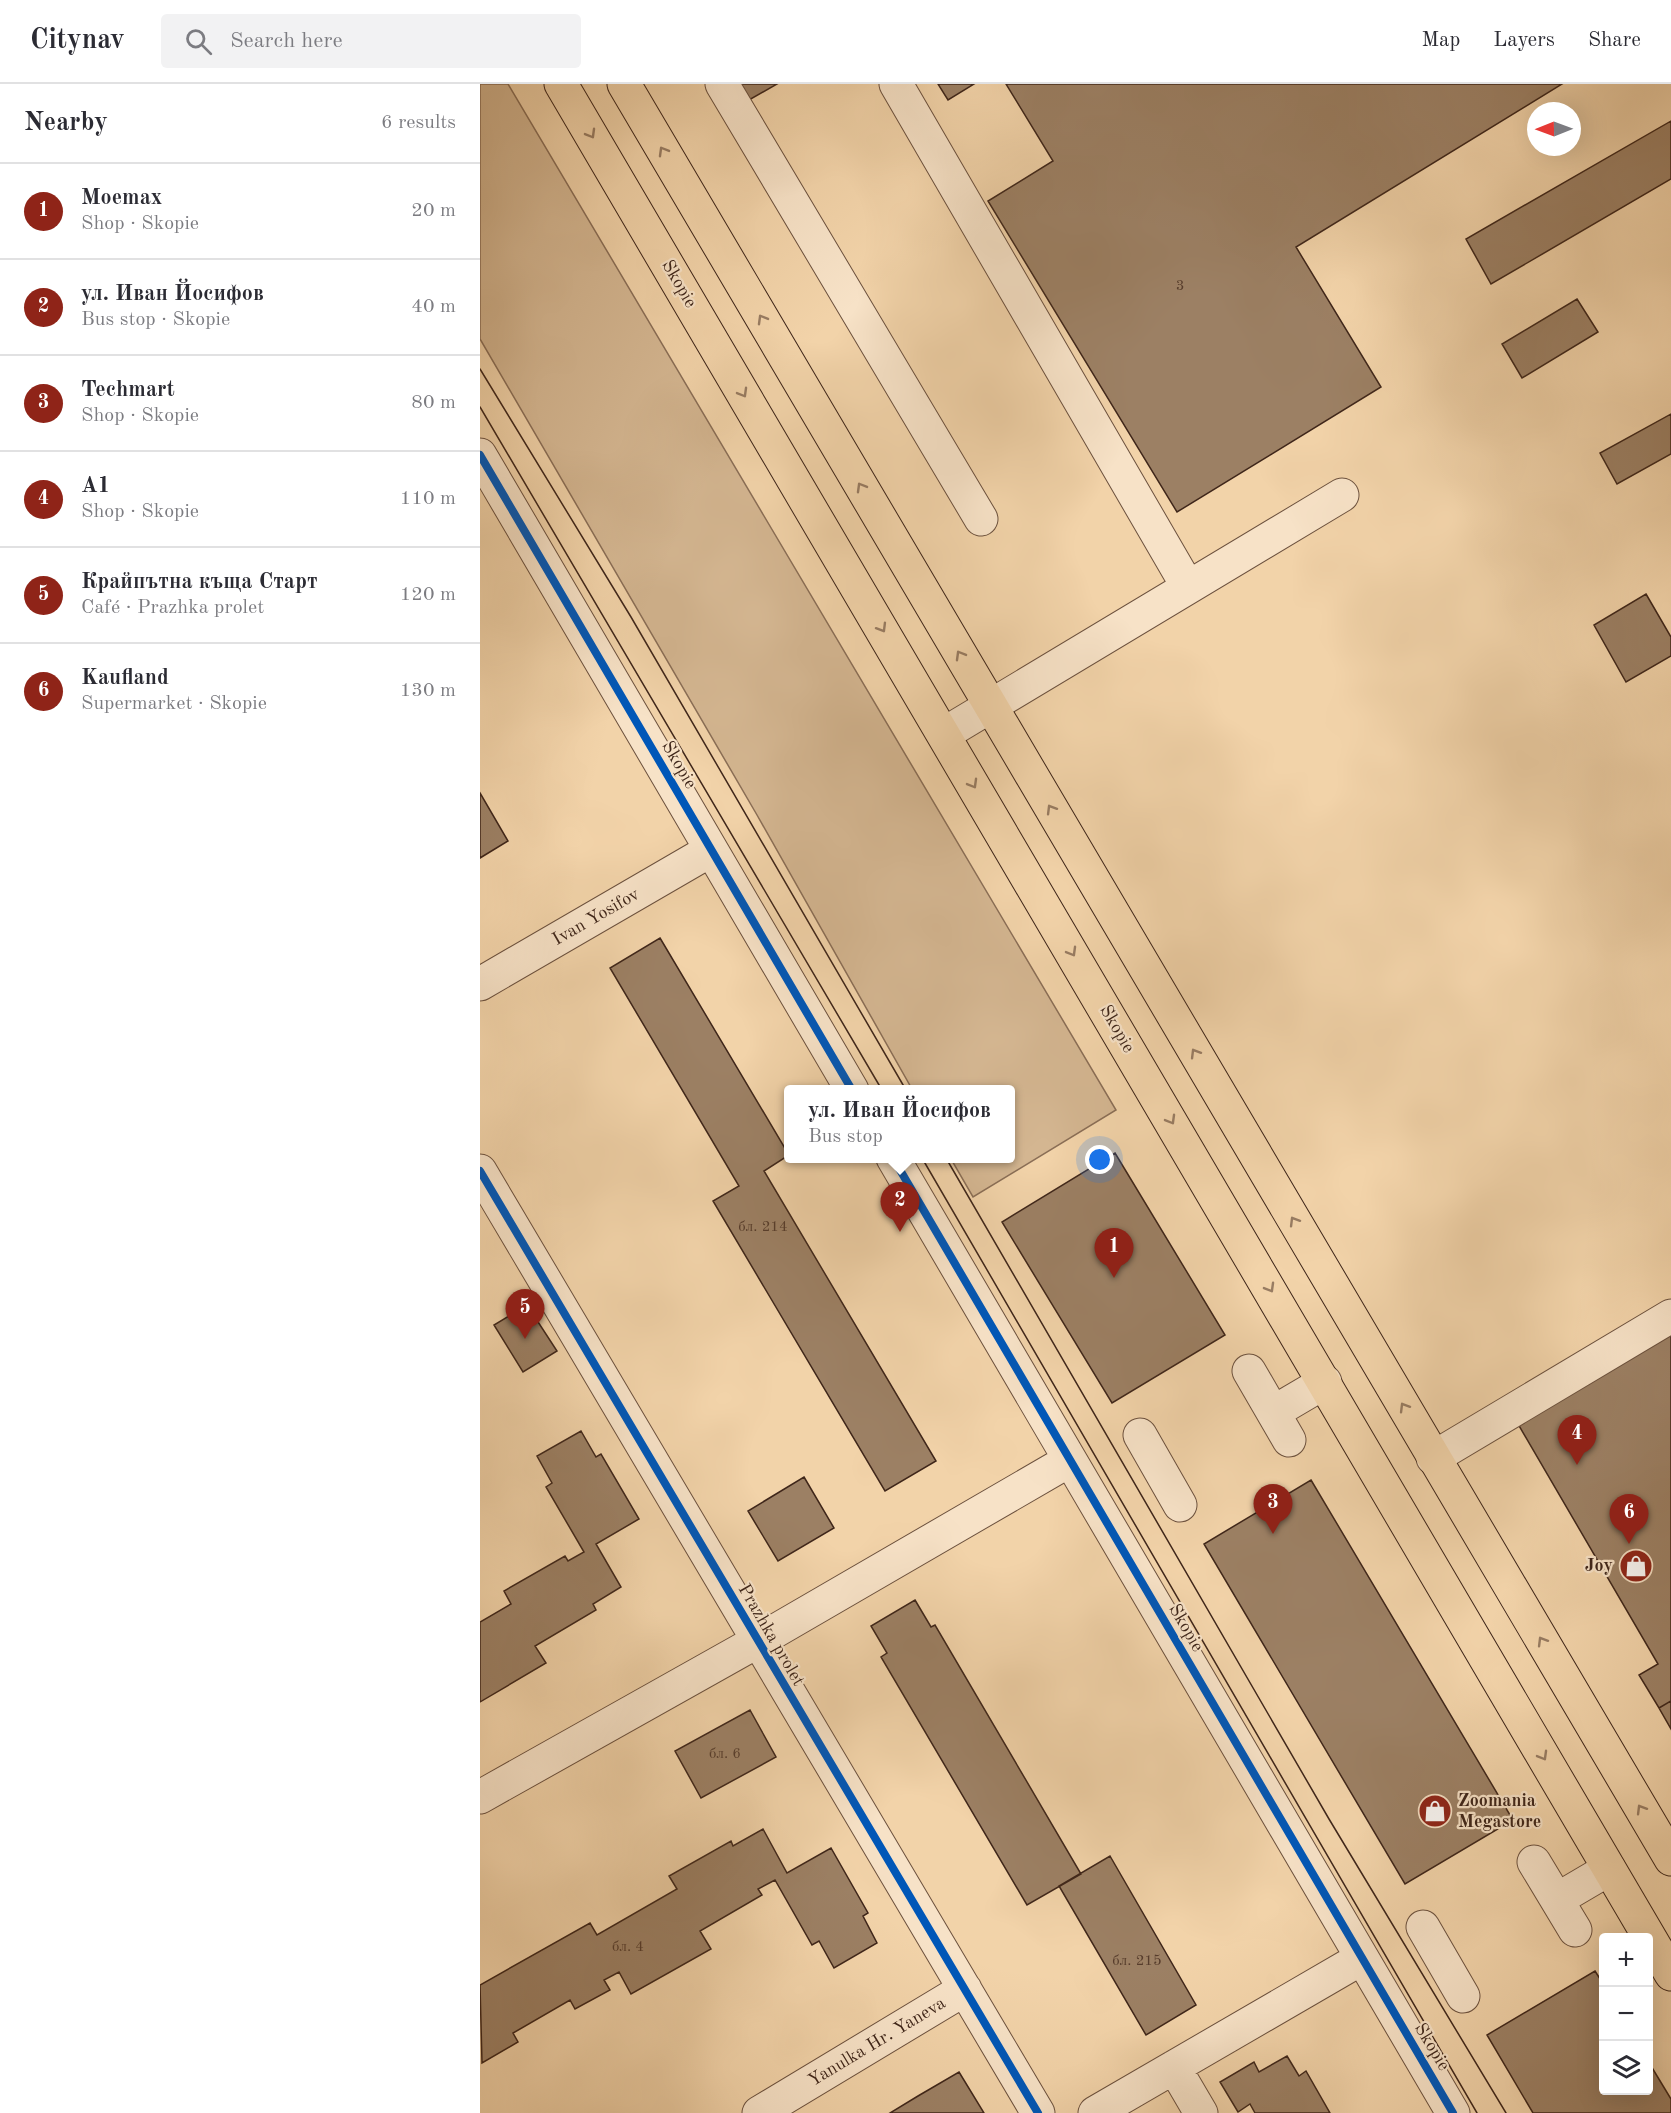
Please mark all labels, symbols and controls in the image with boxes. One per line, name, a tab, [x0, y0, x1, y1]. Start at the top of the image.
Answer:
search box	[161, 14, 581, 68]
icon: search	[182, 25, 215, 58]
text: Citynav	[30, 27, 125, 55]
text: Search here	[230, 30, 343, 52]
text: Map	[1421, 30, 1460, 51]
text: Layers	[1493, 30, 1555, 51]
text: Share	[1588, 30, 1641, 51]
north arrow	[1527, 102, 1581, 156]
text: Nearby	[24, 110, 108, 136]
text: 6 results	[381, 113, 456, 133]
one-way arrow	[584, 128, 595, 138]
one-way arrow	[659, 147, 671, 157]
text: Moemax	[81, 187, 162, 209]
text: 1	[38, 201, 49, 221]
text: 20 m	[411, 201, 456, 221]
text: Shop · Skopie	[81, 214, 199, 234]
street label: Skopie	[658, 257, 700, 311]
house number: 3	[1176, 279, 1184, 294]
text: ул. Иван Йосифов	[81, 283, 264, 305]
text: 2	[38, 297, 49, 317]
text: 40 m	[411, 297, 456, 317]
text: Bus stop · Skopie	[81, 310, 230, 330]
one-way arrow	[758, 315, 770, 325]
text: Techmart	[81, 379, 175, 401]
one-way arrow	[736, 387, 748, 397]
text: 3	[38, 393, 49, 413]
text: 80 m	[411, 393, 456, 413]
text: Shop · Skopie	[81, 406, 199, 426]
text: A1	[81, 475, 110, 497]
one-way arrow	[857, 483, 868, 493]
text: 4	[38, 489, 49, 509]
text: 110 m	[400, 489, 456, 509]
text: Shop · Skopie	[81, 502, 199, 522]
text: Крайпътна къща Старт	[81, 571, 318, 593]
text: 5	[38, 585, 49, 605]
text: 120 m	[400, 585, 456, 605]
text: Café · Prazhka prolet	[81, 598, 264, 618]
one-way arrow	[874, 622, 886, 632]
one-way arrow	[956, 651, 967, 661]
text: Kaufland	[81, 667, 169, 689]
text: 6	[38, 681, 49, 701]
text: 130 m	[400, 681, 456, 701]
text: Supermarket · Skopie	[81, 694, 267, 714]
street label: Skopie	[658, 738, 700, 792]
one-way arrow	[966, 778, 978, 788]
one-way arrow	[1047, 805, 1058, 815]
street label: Ivan Yosifov	[550, 885, 643, 949]
one-way arrow	[1065, 946, 1077, 956]
street label: Skopie	[1096, 1002, 1138, 1056]
one-way arrow	[1191, 1049, 1202, 1059]
popup	[784, 1085, 1015, 1163]
text: ул. Иван Йосифов	[808, 1100, 991, 1122]
one-way arrow	[1164, 1114, 1175, 1124]
text: Bus stop	[808, 1127, 883, 1147]
your location	[1085, 1145, 1114, 1174]
pin: 2	[880, 1182, 920, 1232]
one-way arrow	[1290, 1217, 1301, 1227]
house number: бл. 214	[738, 1220, 788, 1235]
pin: 1	[1094, 1228, 1134, 1278]
one-way arrow	[1262, 1282, 1274, 1292]
pin: 5	[506, 1290, 544, 1339]
one-way arrow	[1399, 1403, 1411, 1413]
pin: 4	[1558, 1416, 1596, 1465]
pin: 3	[1254, 1484, 1292, 1534]
pin: 6	[1610, 1494, 1648, 1544]
shop icon: Joy	[1618, 1548, 1654, 1584]
place label: Joy	[1585, 1557, 1613, 1575]
street label: Prazhka prolet	[735, 1581, 807, 1689]
street label: Skopie	[1165, 1601, 1207, 1655]
one-way arrow	[1538, 1637, 1549, 1647]
house number: бл. 6	[709, 1747, 741, 1762]
one-way arrow	[1536, 1750, 1547, 1760]
place label: Zoomania Megastore	[1458, 1792, 1541, 1831]
shop icon: Zoomania Megastore	[1417, 1793, 1453, 1829]
one-way arrow	[1637, 1805, 1649, 1815]
map controls	[1599, 1933, 1653, 2095]
button: +	[1599, 1933, 1653, 1987]
house number: бл. 4	[612, 1940, 644, 1955]
house number: бл. 215	[1112, 1954, 1162, 1969]
button: −	[1599, 1987, 1653, 2041]
street label: Yanulka Hr. Yaneva	[805, 1994, 949, 2090]
street label: Skopie	[1411, 2020, 1453, 2074]
button: layers	[1599, 2041, 1653, 2095]

